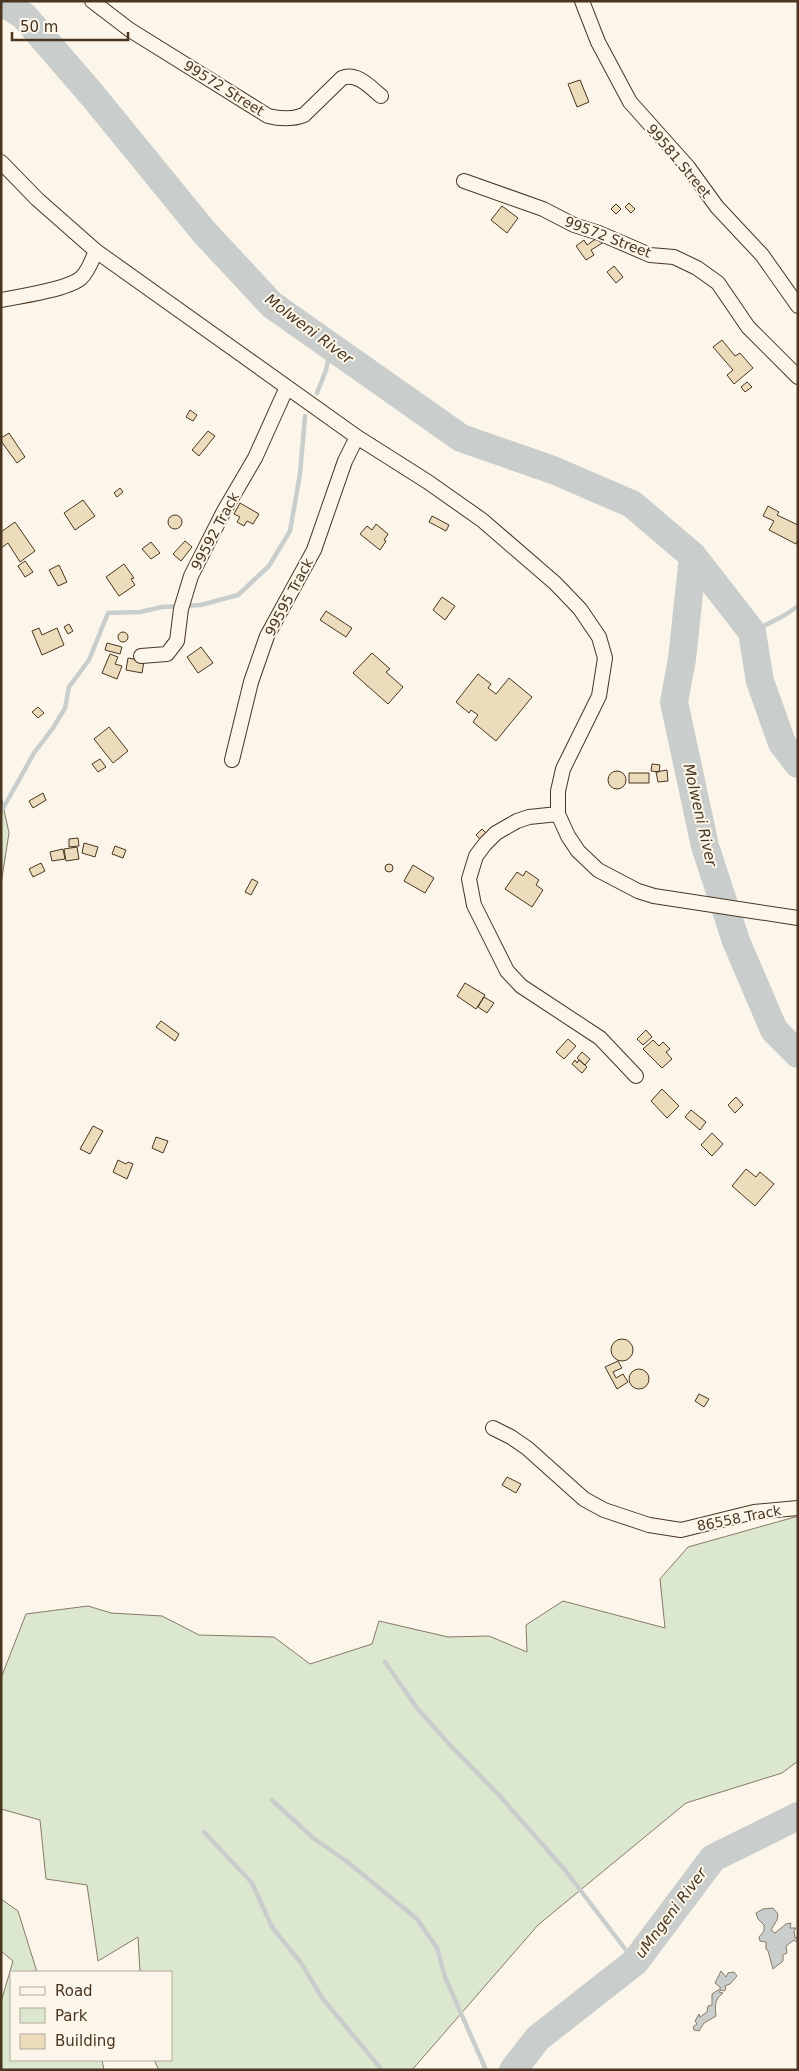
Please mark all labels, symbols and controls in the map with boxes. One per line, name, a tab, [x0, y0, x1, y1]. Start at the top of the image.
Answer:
scale bar	[12, 10, 129, 42]
text: 50 m	[20, 18, 58, 36]
street label: 99572 Street	[181, 57, 267, 119]
street label: 99581 Street	[643, 121, 715, 202]
street label: 99572 Street	[562, 213, 654, 261]
water label: Molweni River	[262, 290, 357, 368]
street label: 99592 Track	[188, 489, 243, 573]
street label: 99595 Track	[262, 555, 317, 639]
water label: Molweni River	[679, 762, 721, 869]
street label: 86558 Track	[695, 1502, 783, 1534]
water label: uMngeni River	[631, 1864, 711, 1962]
legend	[10, 1971, 172, 2061]
text: Road	[55, 1982, 93, 2000]
text: Park	[55, 2007, 88, 2025]
text: Building	[55, 2032, 116, 2050]

